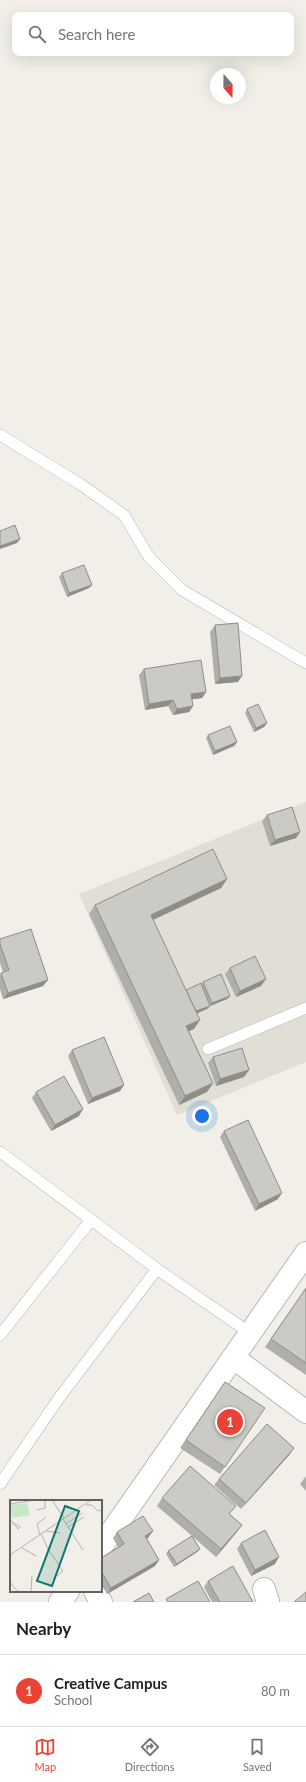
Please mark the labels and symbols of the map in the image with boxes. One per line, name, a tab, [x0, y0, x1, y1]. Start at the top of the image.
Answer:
north arrow	[210, 68, 246, 104]
your location	[192, 1106, 212, 1126]
pin: 1	[217, 1407, 243, 1437]
inset map	[10, 1500, 102, 1592]

